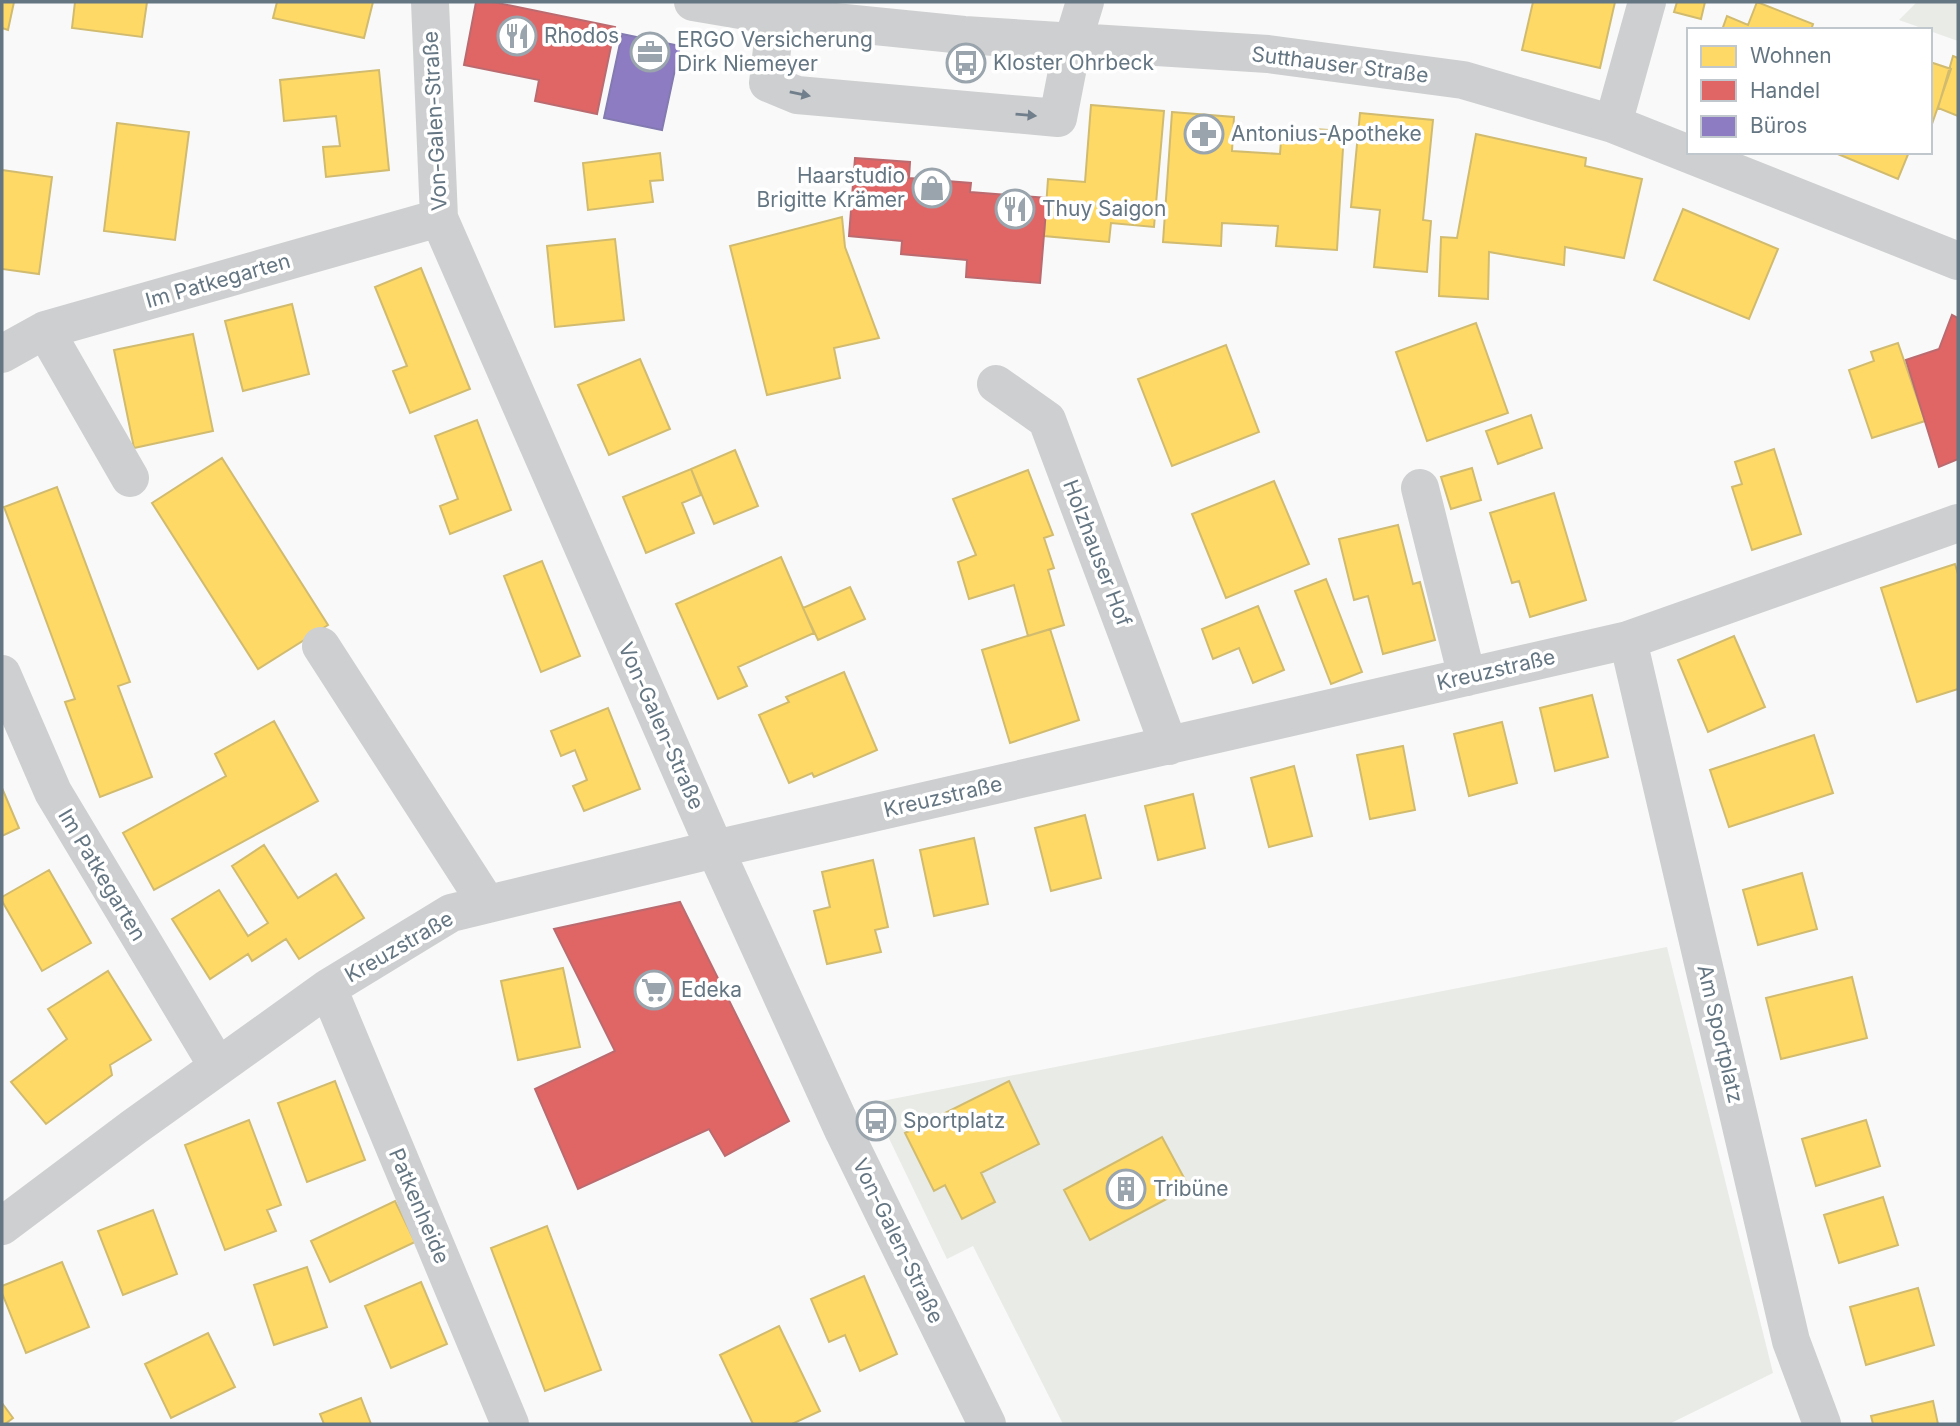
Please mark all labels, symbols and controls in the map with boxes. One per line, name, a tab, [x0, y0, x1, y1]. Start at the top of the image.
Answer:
restaurant icon: Rhodos	[496, 15, 538, 57]
place label: Rhodos	[544, 23, 619, 48]
place label: ERGO Versicherung Dirk Niemeyer	[677, 27, 873, 76]
legend	[1687, 28, 1932, 154]
street label: Von-Galen-Straße	[417, 30, 452, 212]
office icon: ERGO Versicherung Dirk Niemeyer	[629, 31, 671, 73]
street label: Sutthauser Straße	[1250, 41, 1430, 88]
bus stop icon: Kloster Ohrbeck	[945, 42, 987, 84]
text: Wohnen	[1750, 43, 1832, 68]
place label: Kloster Ohrbeck	[993, 50, 1154, 75]
text: Handel	[1750, 78, 1820, 103]
one-way arrow	[789, 89, 811, 100]
one-way arrow	[1015, 110, 1037, 121]
pharmacy icon: Antonius-Apotheke	[1183, 113, 1225, 155]
text: Büros	[1750, 113, 1807, 138]
place label: Antonius-Apotheke	[1231, 121, 1422, 146]
place label: Haarstudio Brigitte Krämer	[756, 163, 905, 212]
shop icon: Haarstudio Brigitte Krämer	[911, 167, 953, 209]
restaurant icon: Thuy Saigon	[994, 188, 1036, 230]
place label: Thuy Saigon	[1042, 196, 1166, 221]
street label: Im Patkegarten	[143, 248, 293, 313]
street label: Holzhauser Hof	[1058, 476, 1137, 630]
street label: Von-Galen-Straße	[613, 638, 710, 813]
street label: Kreuzstraße	[1434, 644, 1558, 695]
street label: Kreuzstraße	[881, 771, 1005, 822]
street label: Im Patkegarten	[53, 804, 152, 945]
street label: Kreuzstraße	[340, 906, 457, 988]
street label: Am Sportplatz	[1692, 962, 1749, 1105]
supermarket icon: Edeka	[633, 969, 675, 1011]
place label: Edeka	[681, 977, 742, 1002]
bus stop icon: Sportplatz	[855, 1100, 897, 1142]
place label: Sportplatz	[903, 1108, 1005, 1133]
street label: Patkenheide	[384, 1144, 455, 1267]
street label: Von-Galen-Straße	[848, 1154, 949, 1327]
building icon: Tribüne	[1105, 1168, 1147, 1210]
place label: Tribüne	[1153, 1176, 1229, 1201]

